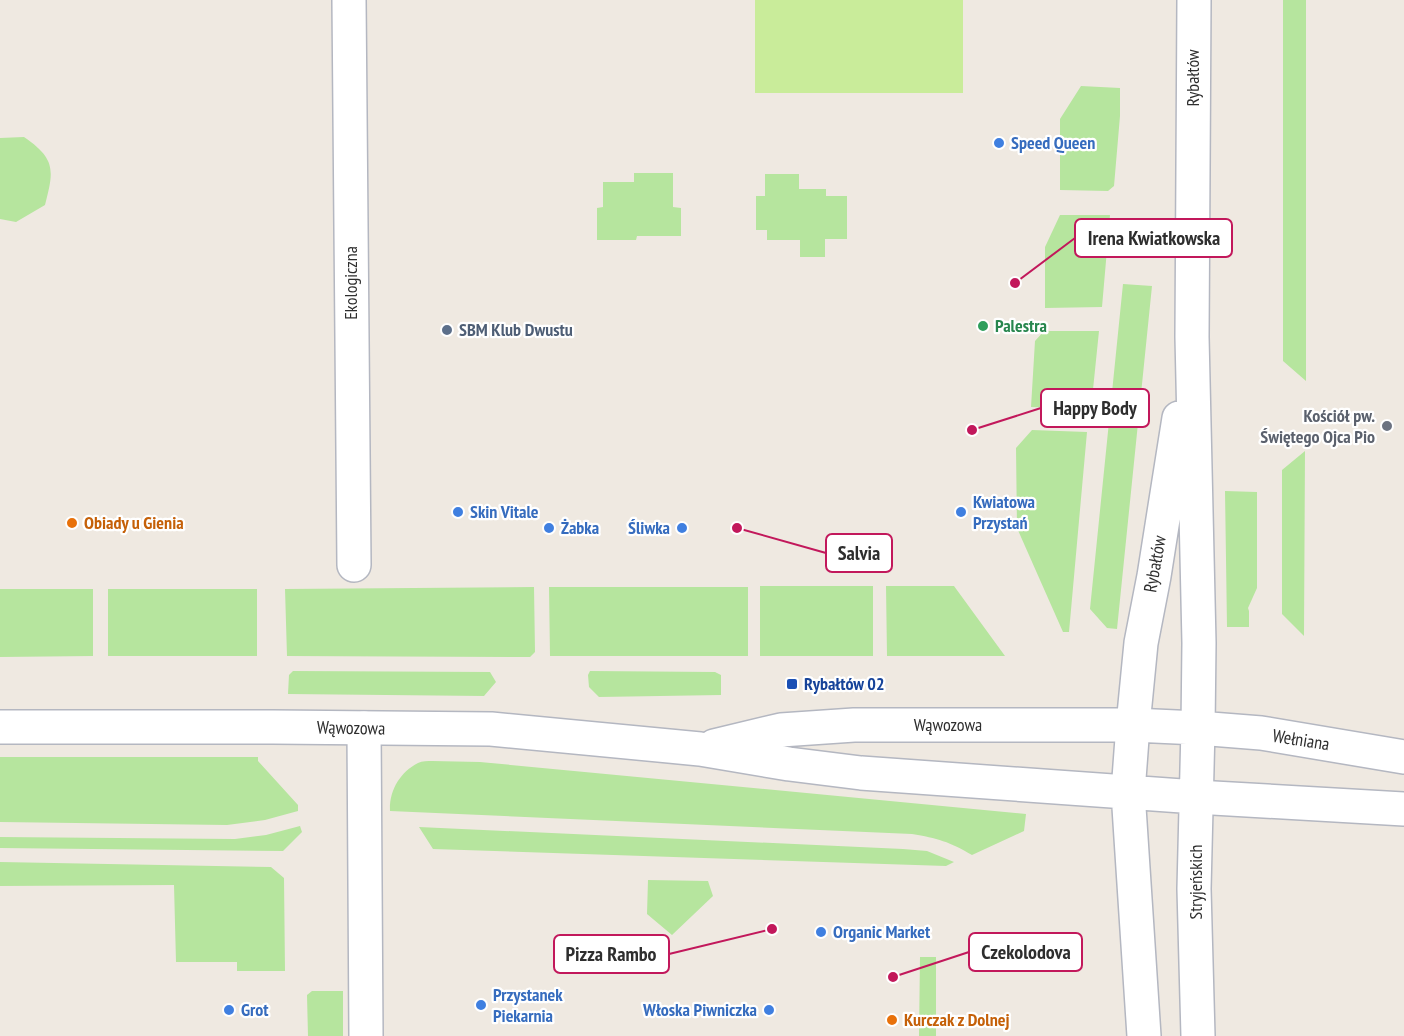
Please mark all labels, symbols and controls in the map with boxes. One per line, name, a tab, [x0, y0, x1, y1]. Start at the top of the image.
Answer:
street label: Rybałtów	[1181, 49, 1204, 107]
place label: Speed Queen	[1011, 131, 1095, 154]
marker: Speed Queen	[992, 136, 1006, 150]
callout: Irena Kwiatkowska	[1075, 219, 1232, 257]
text: Irena Kwiatkowska	[1088, 225, 1220, 251]
street label: Ekologiczna	[339, 246, 362, 320]
place label: Palestra	[995, 314, 1047, 337]
place label: SBM Klub Dwustu	[459, 318, 573, 341]
marker: Palestra	[976, 319, 990, 333]
marker: SBM Klub Dwustu	[440, 323, 454, 337]
callout: Happy Body	[1041, 389, 1149, 427]
text: Happy Body	[1053, 395, 1138, 421]
place label: Kościół pw. Świętego Ojca Pio	[1260, 404, 1375, 448]
marker: Kościół pw. Świętego Ojca Pio	[1380, 419, 1394, 433]
place label: Kwiatowa Przystań	[973, 490, 1035, 534]
place label: Skin Vitale	[470, 500, 539, 523]
marker: Skin Vitale	[451, 505, 465, 519]
marker: Kwiatowa Przystań	[954, 505, 968, 519]
place label: Obiady u Gienia	[84, 511, 184, 534]
marker: Obiady u Gienia	[65, 516, 79, 530]
place label: Żabka	[561, 516, 599, 539]
place label: Śliwka	[628, 516, 670, 539]
marker: Żabka	[542, 521, 556, 535]
marker: Śliwka	[675, 521, 689, 535]
street label: Rybałtów	[1138, 533, 1171, 594]
callout: Salvia	[826, 534, 892, 572]
text: Salvia	[838, 540, 880, 566]
place label: Rybałtów 02	[804, 672, 885, 695]
marker: Rybałtów 02	[785, 677, 799, 691]
street label: Wąwozowa	[914, 713, 982, 736]
street label: Wąwozowa	[317, 715, 385, 740]
street label: Wełniana	[1271, 724, 1331, 755]
street label: Stryjeńskich	[1184, 845, 1207, 919]
place label: Organic Market	[833, 920, 931, 943]
marker: Organic Market	[814, 925, 828, 939]
callout: Czekolodova	[969, 933, 1082, 971]
callout: Pizza Rambo	[554, 935, 669, 973]
text: Czekolodova	[981, 939, 1071, 965]
text: Pizza Rambo	[566, 941, 657, 967]
place label: Przystanek Piekarnia	[493, 983, 563, 1027]
place label: Grot	[241, 998, 269, 1021]
marker: Przystanek Piekarnia	[474, 998, 488, 1012]
place label: Włoska Piwniczka	[642, 998, 757, 1021]
marker: Grot	[222, 1003, 236, 1017]
marker: Włoska Piwniczka	[762, 1003, 776, 1017]
place label: Kurczak z Dolnej	[904, 1008, 1010, 1031]
marker: Kurczak z Dolnej	[885, 1013, 899, 1027]

